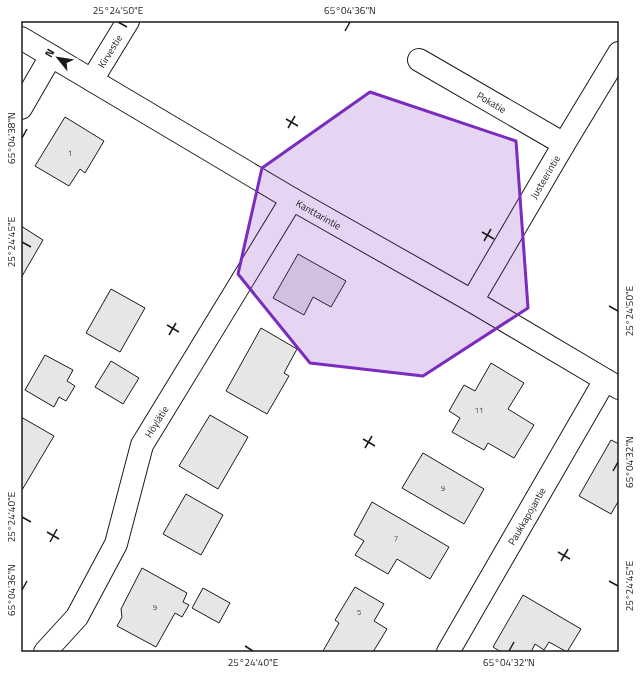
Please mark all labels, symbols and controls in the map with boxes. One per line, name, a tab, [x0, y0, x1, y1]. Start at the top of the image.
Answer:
text: 25°24'50"E	[93, 3, 144, 18]
text: 65°04'36"N	[324, 3, 376, 18]
street label: Kirvestie	[94, 32, 126, 71]
north arrow	[38, 38, 78, 78]
text: N	[41, 46, 58, 60]
street label: Pokatie	[474, 88, 509, 117]
text: 65°04'38"N	[4, 112, 19, 164]
house number: 1	[68, 147, 72, 159]
street label: Justeerintie	[527, 152, 564, 202]
street label: Kanttarintie	[293, 196, 344, 233]
text: 25°24'45"E	[4, 216, 19, 267]
text: 25°24'50"E	[622, 285, 637, 336]
street label: Höylätie	[141, 403, 172, 441]
house number: 11	[475, 404, 483, 416]
text: 65°04'32"N	[622, 436, 637, 488]
house number: 9	[441, 482, 446, 494]
street label: Paukkapojantie	[504, 485, 550, 548]
text: 25°24'40"E	[4, 491, 19, 542]
house number: 7	[394, 532, 398, 544]
text: 25°24'45"E	[622, 560, 637, 611]
text: 65°04'36"N	[4, 564, 19, 616]
house number: 9	[153, 601, 158, 613]
house number: 5	[357, 606, 362, 618]
text: 25°24'40"E	[228, 655, 279, 670]
text: 65°04'32"N	[483, 655, 535, 670]

